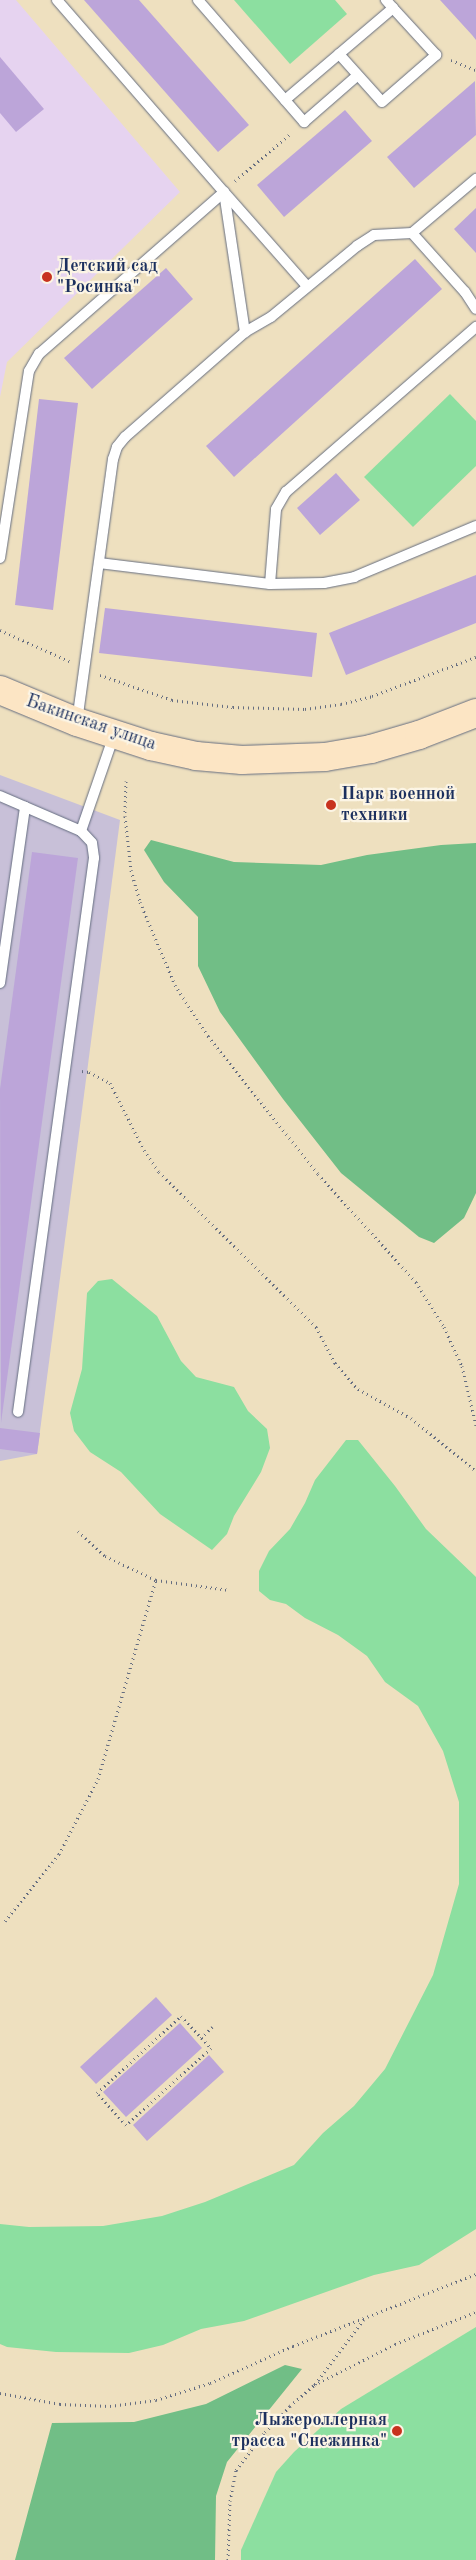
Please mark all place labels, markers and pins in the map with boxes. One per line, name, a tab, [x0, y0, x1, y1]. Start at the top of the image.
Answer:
place label: Детский сад "Росинка"	[57, 256, 158, 298]
marker: Детский сад "Росинка"	[41, 271, 53, 283]
place label: Парк военной техники	[341, 784, 455, 826]
marker: Парк военной техники	[325, 799, 337, 811]
place label: Лыжероллерная трасса "Снежинка"	[232, 2410, 387, 2452]
marker: Лыжероллерная трасса "Снежинка"	[391, 2425, 403, 2437]

